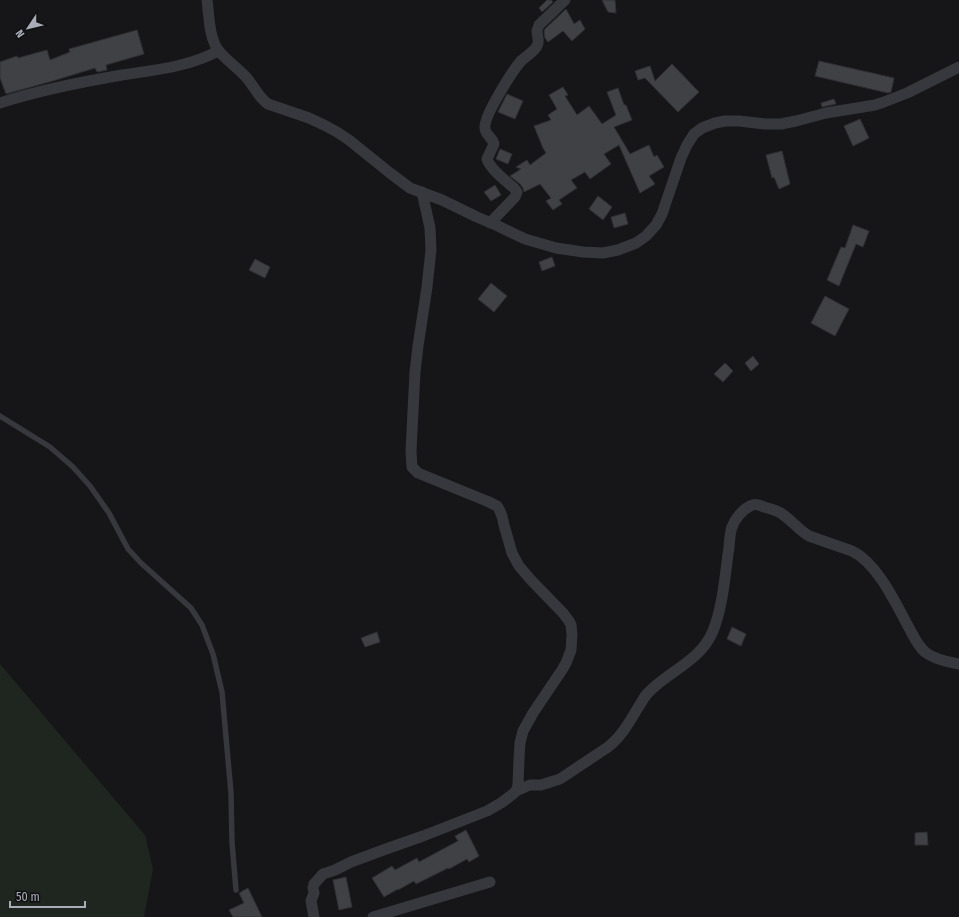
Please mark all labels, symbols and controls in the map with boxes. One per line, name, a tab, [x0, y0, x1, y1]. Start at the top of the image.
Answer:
north arrow	[8, 8, 48, 48]
text: N	[13, 27, 27, 40]
scale bar	[10, 883, 85, 909]
text: 50 m	[16, 890, 40, 904]

